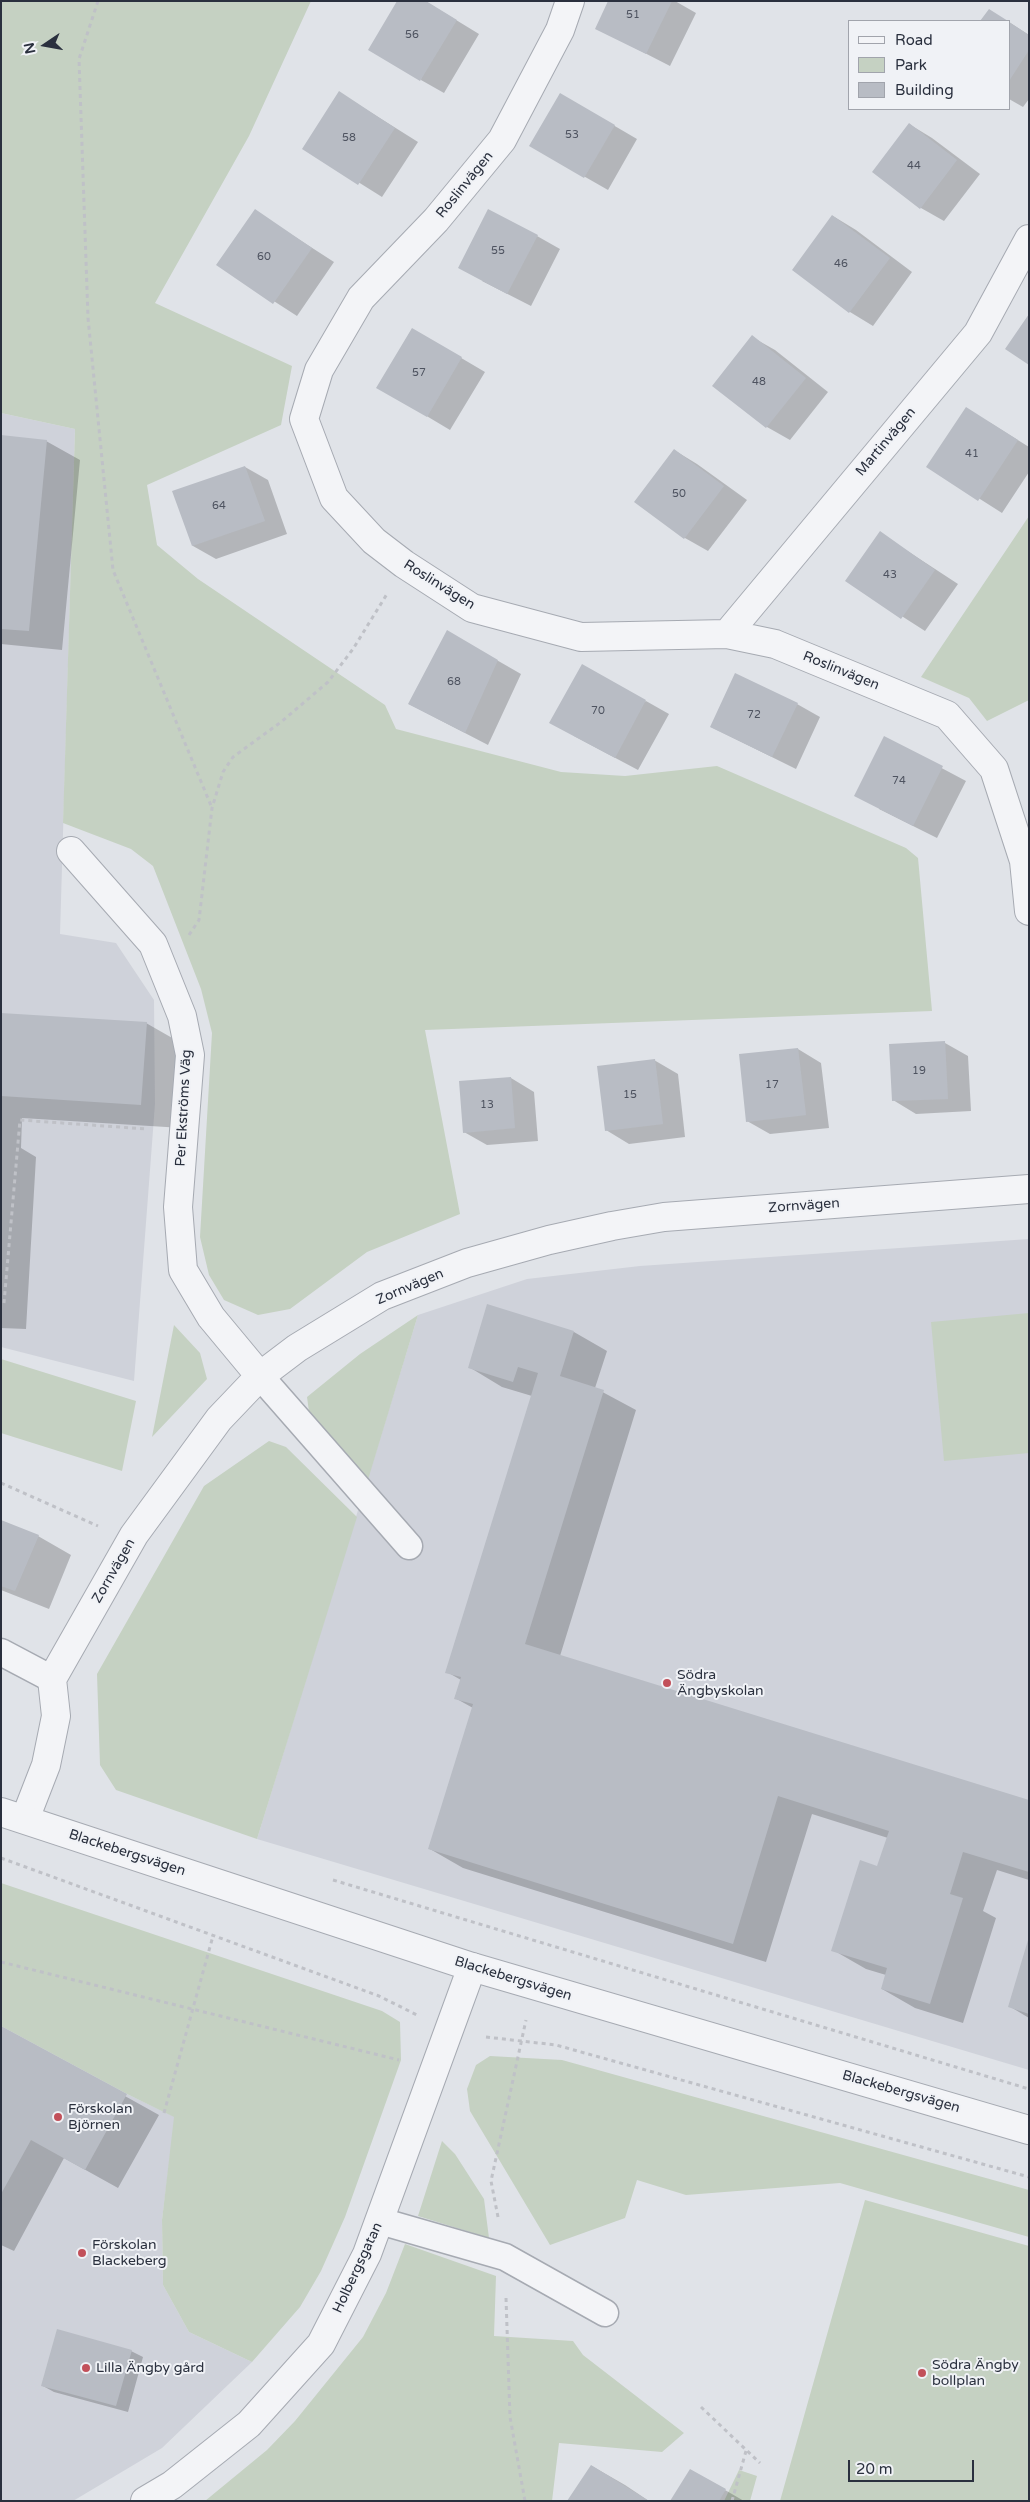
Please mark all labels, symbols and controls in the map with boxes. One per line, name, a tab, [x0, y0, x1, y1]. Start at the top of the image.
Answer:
house number: 51	[626, 8, 640, 22]
north arrow	[20, 20, 70, 70]
legend	[848, 20, 1010, 110]
house number: 56	[405, 28, 419, 42]
text: Road	[895, 31, 933, 49]
text: N	[20, 41, 39, 55]
text: Park	[895, 56, 927, 74]
text: Building	[895, 81, 954, 99]
house number: 53	[565, 128, 579, 142]
house number: 58	[342, 131, 356, 145]
street label: Roslinvägen	[433, 148, 497, 222]
house number: 44	[907, 159, 921, 173]
house number: 55	[491, 244, 505, 258]
house number: 60	[257, 250, 271, 264]
house number: 46	[834, 257, 848, 271]
house number: 57	[412, 366, 426, 380]
house number: 48	[752, 375, 766, 389]
street label: Martinvägen	[852, 404, 920, 480]
house number: 41	[965, 447, 979, 461]
house number: 50	[672, 487, 686, 501]
house number: 64	[212, 499, 226, 513]
street label: Roslinvägen	[400, 556, 478, 614]
house number: 43	[883, 568, 897, 582]
street label: Roslinvägen	[800, 648, 882, 694]
house number: 68	[447, 675, 461, 689]
house number: 70	[591, 704, 605, 718]
house number: 72	[747, 708, 761, 722]
house number: 74	[892, 774, 906, 788]
street label: Per Ekströms Väg	[173, 1049, 195, 1167]
house number: 19	[912, 1064, 926, 1078]
house number: 17	[765, 1078, 779, 1092]
house number: 15	[623, 1088, 637, 1102]
house number: 13	[480, 1098, 494, 1112]
street label: Zornvägen	[768, 1195, 840, 1217]
street label: Zornvägen	[374, 1265, 446, 1309]
street label: Zornvägen	[89, 1536, 139, 1606]
place label: Södra Ängbyskolan	[677, 1667, 764, 1700]
marker: Södra Ängbyskolan	[661, 1677, 673, 1689]
street label: Blackebergsvägen	[67, 1826, 187, 1880]
street label: Blackebergsvägen	[452, 1953, 574, 2005]
street label: Blackebergsvägen	[840, 2067, 962, 2117]
place label: Förskolan Björnen	[68, 2101, 132, 2134]
marker: Förskolan Björnen	[52, 2111, 64, 2123]
street label: Holbergsgatan	[330, 2220, 386, 2316]
place label: Förskolan Blackeberg	[92, 2237, 167, 2270]
marker: Förskolan Blackeberg	[76, 2247, 88, 2259]
place label: Södra Ängby bollplan	[932, 2357, 1019, 2390]
place label: Lilla Ängby gård	[96, 2360, 204, 2376]
marker: Lilla Ängby gård	[80, 2362, 92, 2374]
marker: Södra Ängby bollplan	[916, 2367, 928, 2379]
scale bar	[850, 2450, 976, 2482]
text: 20 m	[856, 2460, 893, 2478]

